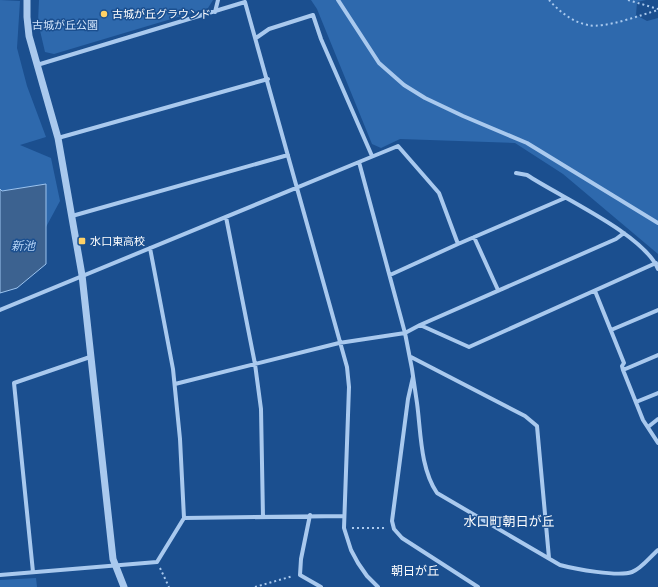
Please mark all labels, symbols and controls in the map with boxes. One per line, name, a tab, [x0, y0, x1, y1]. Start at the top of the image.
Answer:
place label: 古城が丘グラウンド	[112, 8, 211, 20]
marker: 古城が丘グラウンド	[99, 9, 109, 19]
park label: 古城が丘公園	[32, 19, 98, 31]
place label: 水口東高校	[90, 235, 145, 247]
marker: 水口東高校	[77, 236, 87, 246]
water label: 新池	[11, 239, 36, 253]
district label: 水口町朝日が丘	[463, 514, 555, 529]
district label: 朝日が丘	[391, 564, 439, 578]

